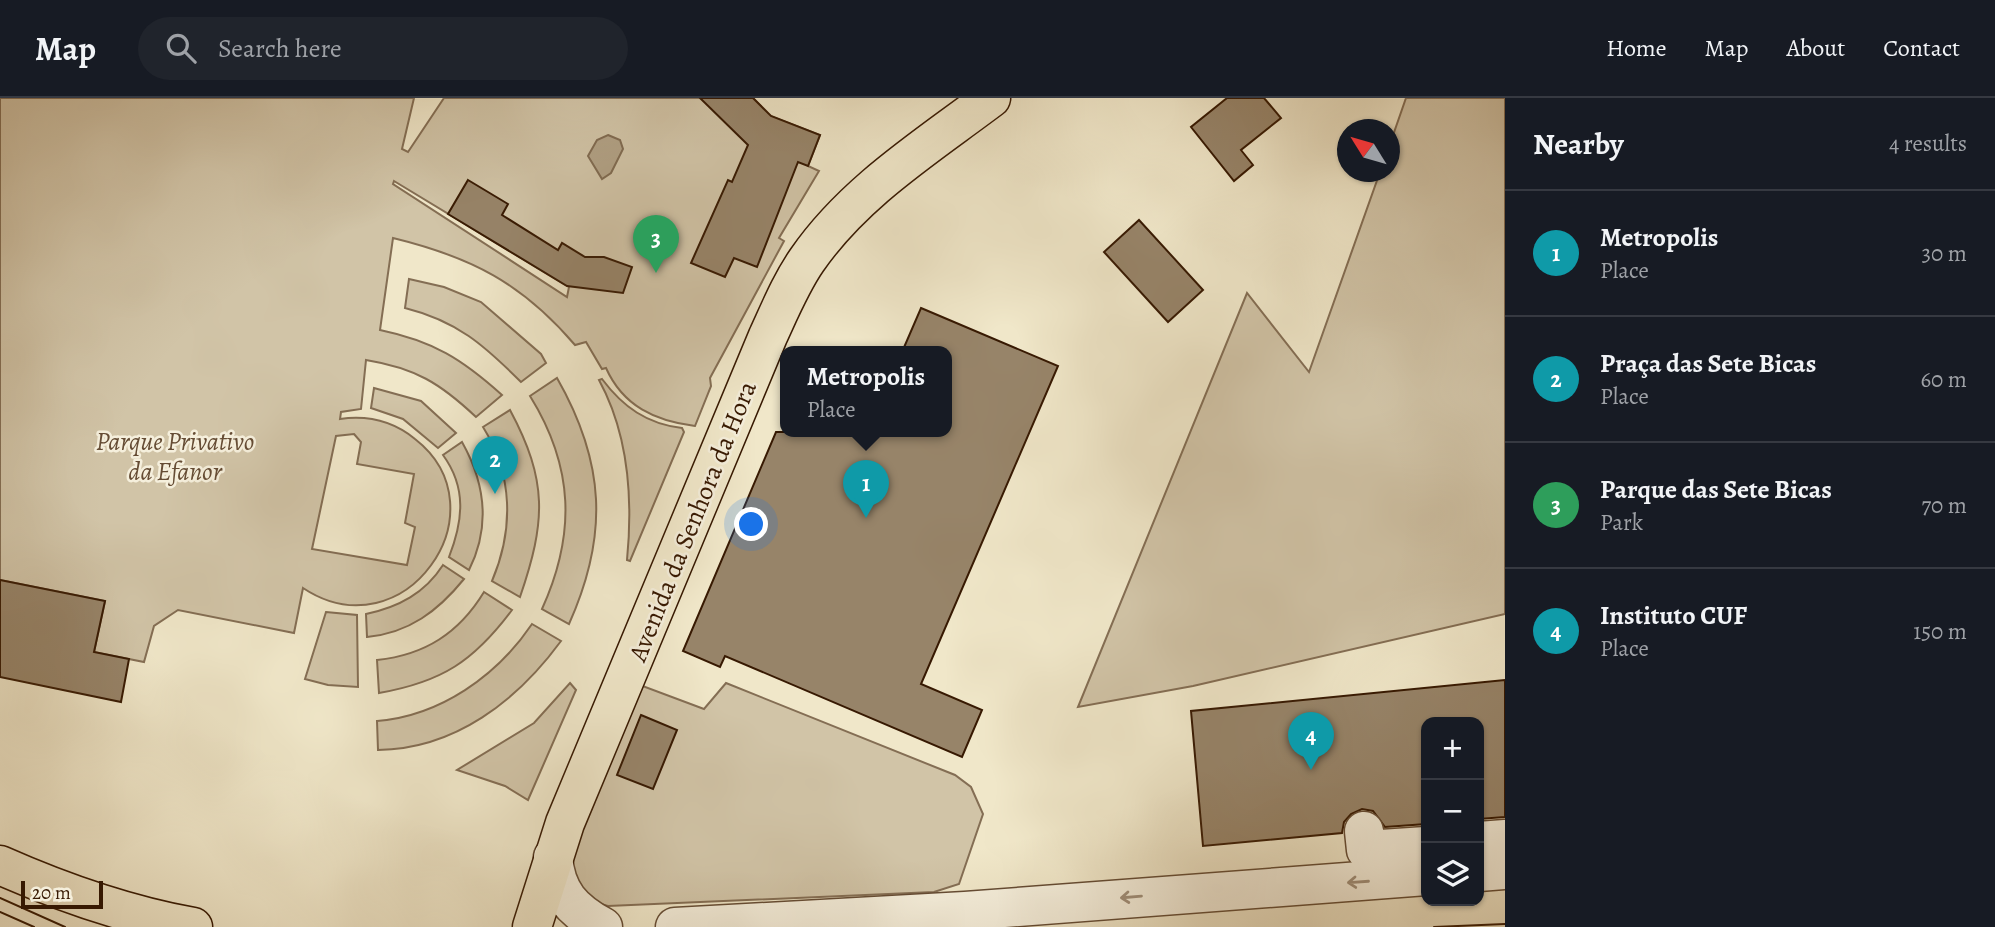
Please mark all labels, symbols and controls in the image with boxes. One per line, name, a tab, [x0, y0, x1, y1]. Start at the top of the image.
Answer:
search box	[138, 17, 628, 80]
text: Map	[35, 26, 96, 71]
icon: search	[162, 29, 200, 67]
text: Search here	[218, 31, 342, 66]
text: Home	[1606, 32, 1667, 64]
text: Map	[1705, 32, 1749, 64]
text: About	[1787, 32, 1845, 64]
text: Contact	[1883, 32, 1960, 64]
north arrow	[1337, 119, 1400, 182]
text: Nearby	[1533, 124, 1624, 164]
text: 4 results	[1889, 128, 1967, 159]
pin: 3	[633, 215, 679, 273]
text: Metropolis	[1600, 220, 1718, 255]
text: 1	[1552, 238, 1560, 269]
text: 30 m	[1921, 238, 1967, 269]
text: Place	[1600, 255, 1649, 286]
popup	[780, 346, 952, 437]
text: Praça das Sete Bicas	[1600, 346, 1816, 381]
text: Metropolis	[807, 359, 925, 394]
text: 2	[1550, 364, 1562, 395]
text: 60 m	[1920, 364, 1967, 395]
street label: Avenida da Senhora da Hora	[620, 376, 765, 668]
text: Place	[1600, 381, 1649, 412]
text: Place	[807, 394, 856, 425]
park label: Parque Privativo da Efanor	[96, 424, 254, 489]
pin: 2	[472, 436, 518, 494]
pin: 1	[843, 460, 889, 518]
text: Parque das Sete Bicas	[1600, 472, 1832, 507]
text: 3	[1551, 490, 1561, 521]
text: 70 m	[1921, 490, 1967, 521]
your location	[734, 507, 768, 541]
text: Park	[1600, 507, 1643, 538]
text: Instituto CUF	[1600, 598, 1747, 633]
text: 4	[1551, 616, 1561, 647]
text: 150 m	[1913, 616, 1967, 647]
text: Place	[1600, 633, 1649, 664]
pin: 4	[1288, 712, 1334, 770]
map controls	[1421, 717, 1484, 906]
button: +	[1421, 717, 1484, 780]
button: −	[1421, 780, 1484, 843]
button: layers	[1421, 843, 1484, 906]
one-way arrow	[1347, 876, 1370, 889]
scale bar	[21, 878, 103, 910]
text: 20 m	[32, 880, 71, 906]
one-way arrow	[1121, 891, 1143, 904]

